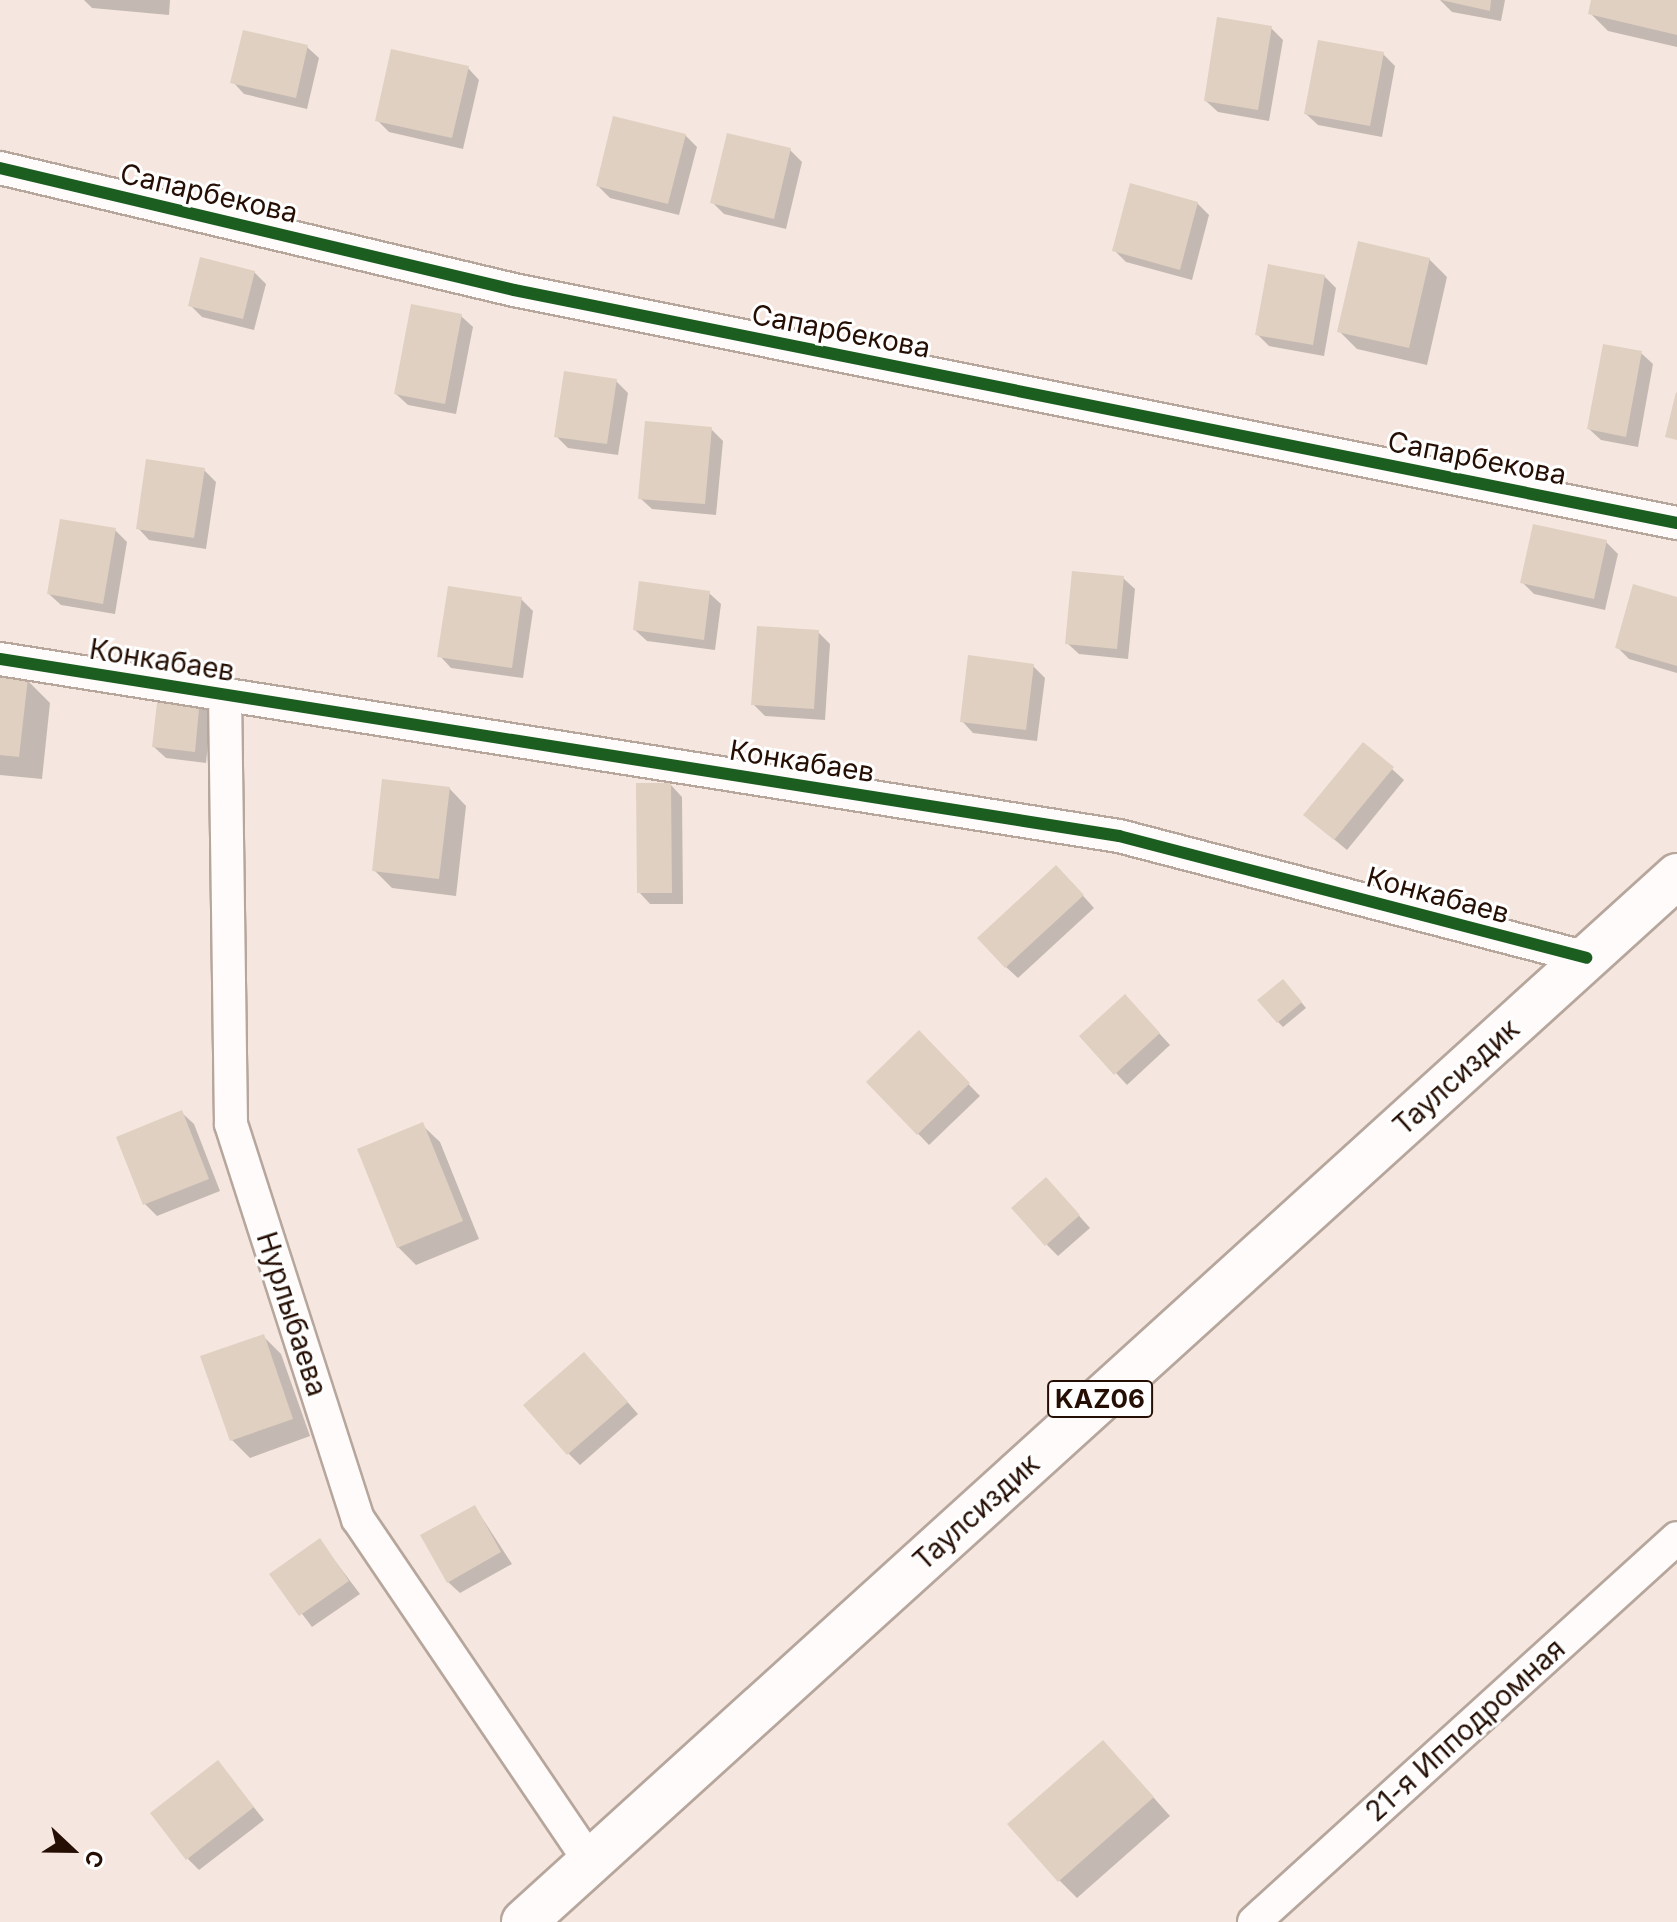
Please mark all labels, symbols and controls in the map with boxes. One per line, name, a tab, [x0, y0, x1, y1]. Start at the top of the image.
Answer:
street label: Сапарбекова	[117, 156, 301, 230]
street label: Сапарбекова	[749, 297, 933, 365]
street label: Сапарбекова	[1385, 424, 1569, 492]
street label: Конкабаев	[87, 632, 237, 688]
street label: Конкабаев	[727, 733, 877, 789]
street label: Конкабаев	[1363, 860, 1513, 930]
street label: Таулсиздик	[1386, 1012, 1526, 1142]
street label: Нурлыбаева	[250, 1228, 334, 1400]
road number: KAZ06	[1046, 1377, 1154, 1421]
street label: Таулсиздик	[906, 1447, 1046, 1577]
street label: 21-я Ипподромная	[1358, 1632, 1572, 1828]
north arrow	[32, 1810, 112, 1890]
text: С	[79, 1847, 109, 1871]

